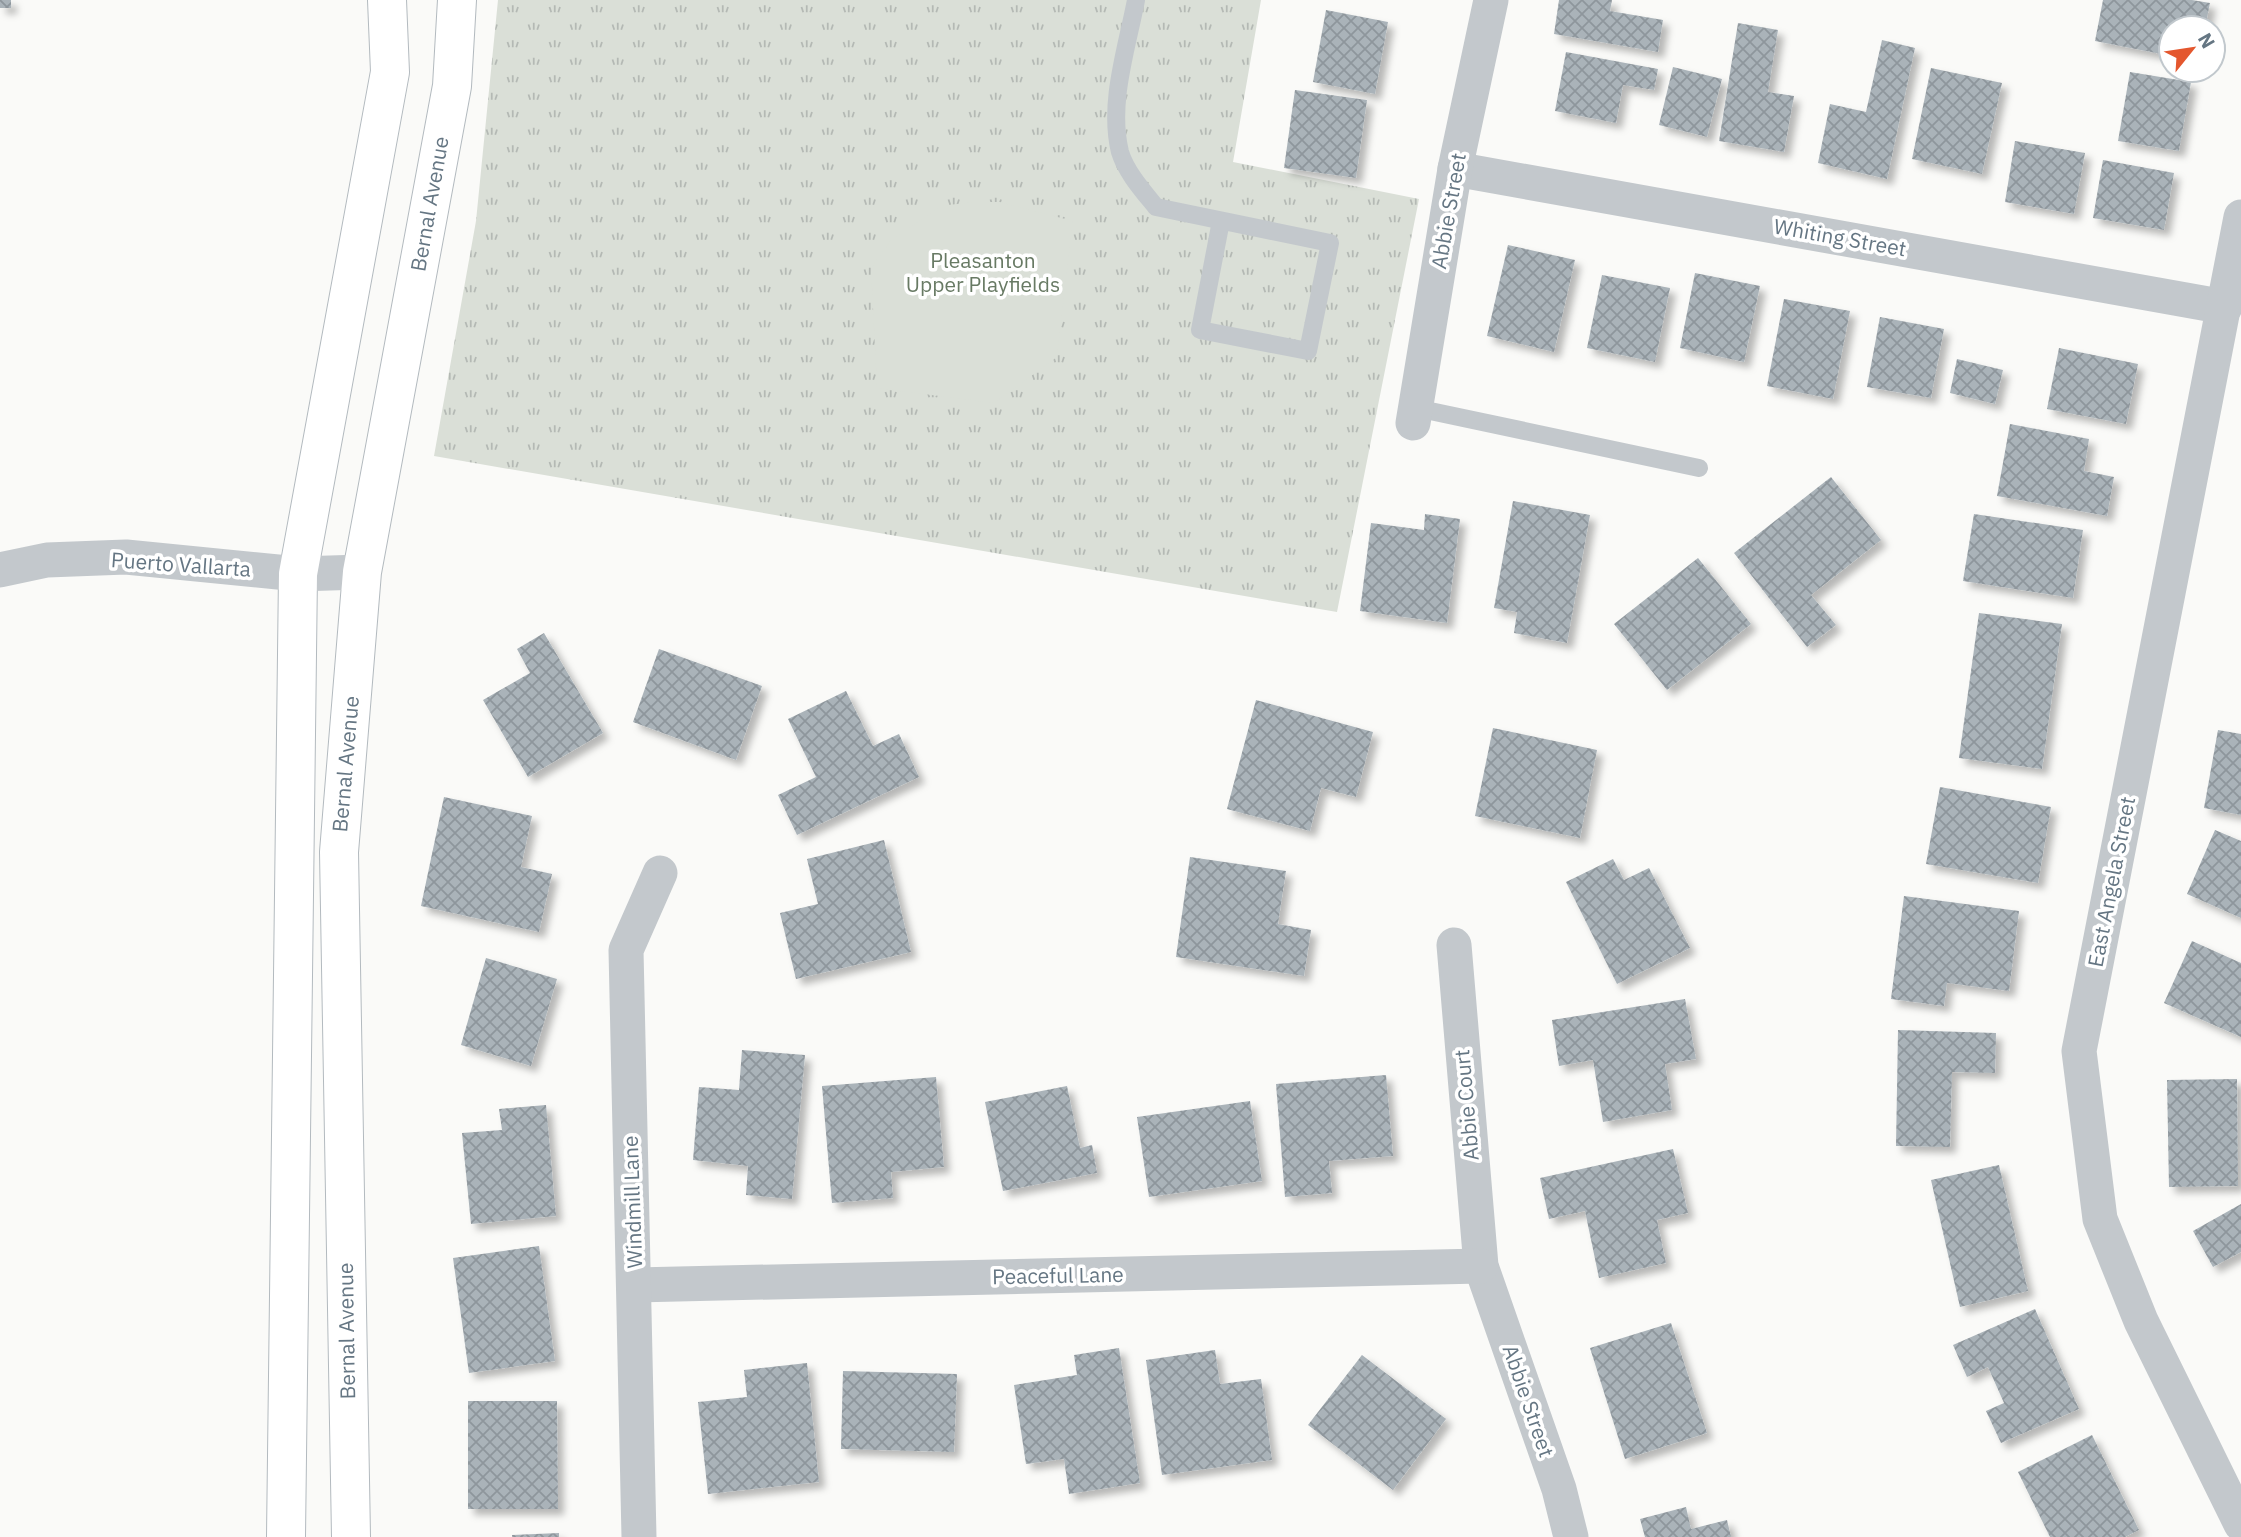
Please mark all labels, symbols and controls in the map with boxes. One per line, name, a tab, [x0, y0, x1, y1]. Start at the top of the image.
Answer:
north arrow	[2157, 14, 2227, 84]
text: N	[2193, 29, 2221, 52]
street label: Bernal Avenue	[403, 134, 455, 274]
street label: Abbie Street	[1424, 151, 1472, 271]
street label: Whiting Street	[1772, 212, 1909, 262]
park label: Pleasanton Upper Playfields	[906, 246, 1060, 298]
street label: Puerto Vallarta	[110, 545, 252, 583]
street label: Bernal Avenue	[325, 695, 365, 833]
street label: East Angela Street	[2081, 794, 2141, 970]
street label: Abbie Court	[1447, 1048, 1485, 1162]
street label: Windmill Lane	[616, 1135, 648, 1269]
street label: Peaceful Lane	[992, 1260, 1124, 1290]
street label: Bernal Avenue	[331, 1262, 361, 1400]
street label: Abbie Street	[1497, 1341, 1561, 1461]

